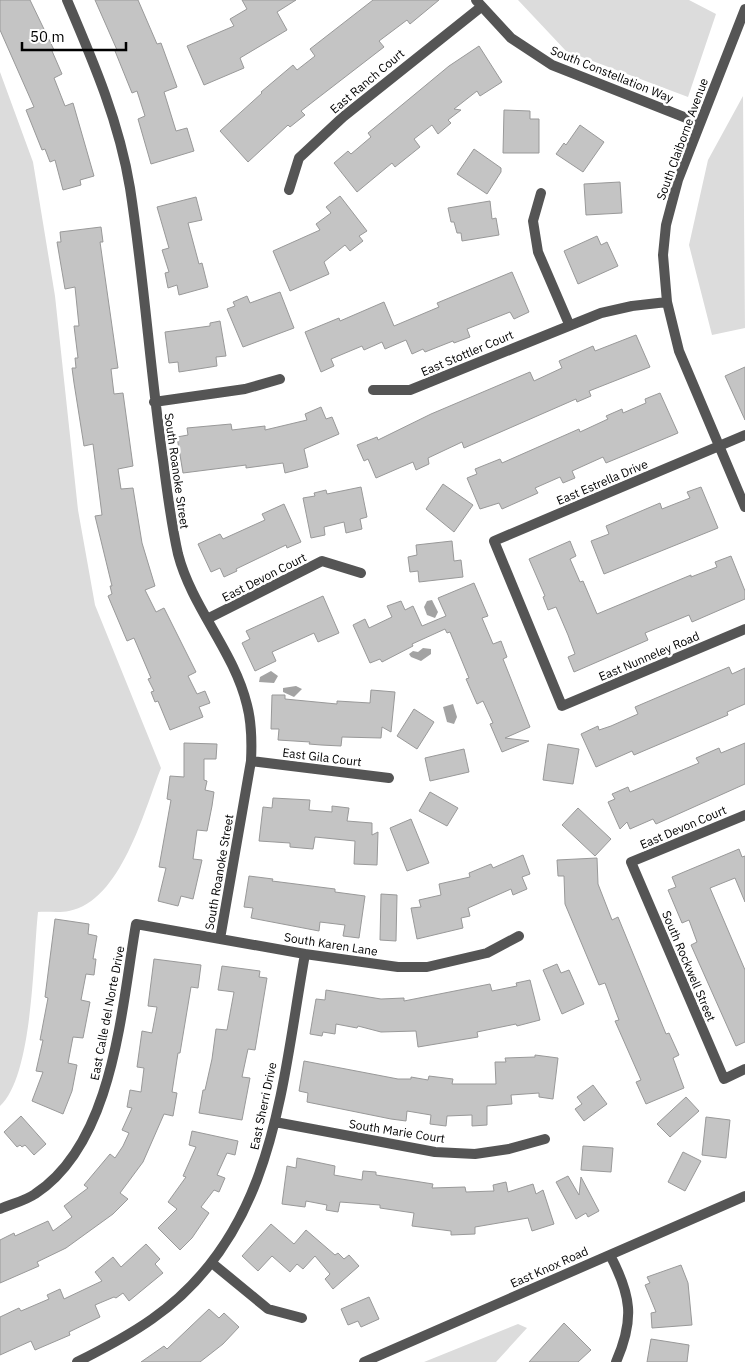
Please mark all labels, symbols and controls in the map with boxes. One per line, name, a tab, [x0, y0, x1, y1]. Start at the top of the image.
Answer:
scale bar	[22, 20, 126, 52]
text: 50 m	[30, 27, 65, 46]
street label: South Constellation Way	[548, 42, 676, 106]
street label: East Ranch Court	[327, 46, 407, 116]
street label: South Claiborne Avenue	[653, 75, 711, 202]
street label: East Stottler Court	[418, 327, 516, 379]
street label: South Roanoke Street	[161, 412, 193, 530]
street label: East Estrella Drive	[554, 456, 650, 508]
street label: East Devon Court	[219, 549, 309, 605]
street label: East Nunneley Road	[596, 628, 702, 684]
street label: East Gila Court	[282, 745, 362, 769]
street label: East Devon Court	[637, 802, 729, 852]
street label: South Roanoke Street	[201, 813, 237, 931]
street label: South Rockwell Street	[659, 908, 719, 1024]
street label: South Karen Lane	[283, 929, 379, 959]
street label: East Calle del Norte Drive	[87, 944, 127, 1082]
street label: East Sherri Drive	[246, 1060, 280, 1151]
street label: South Marie Court	[348, 1116, 446, 1146]
street label: East Knox Road	[508, 1243, 590, 1291]

